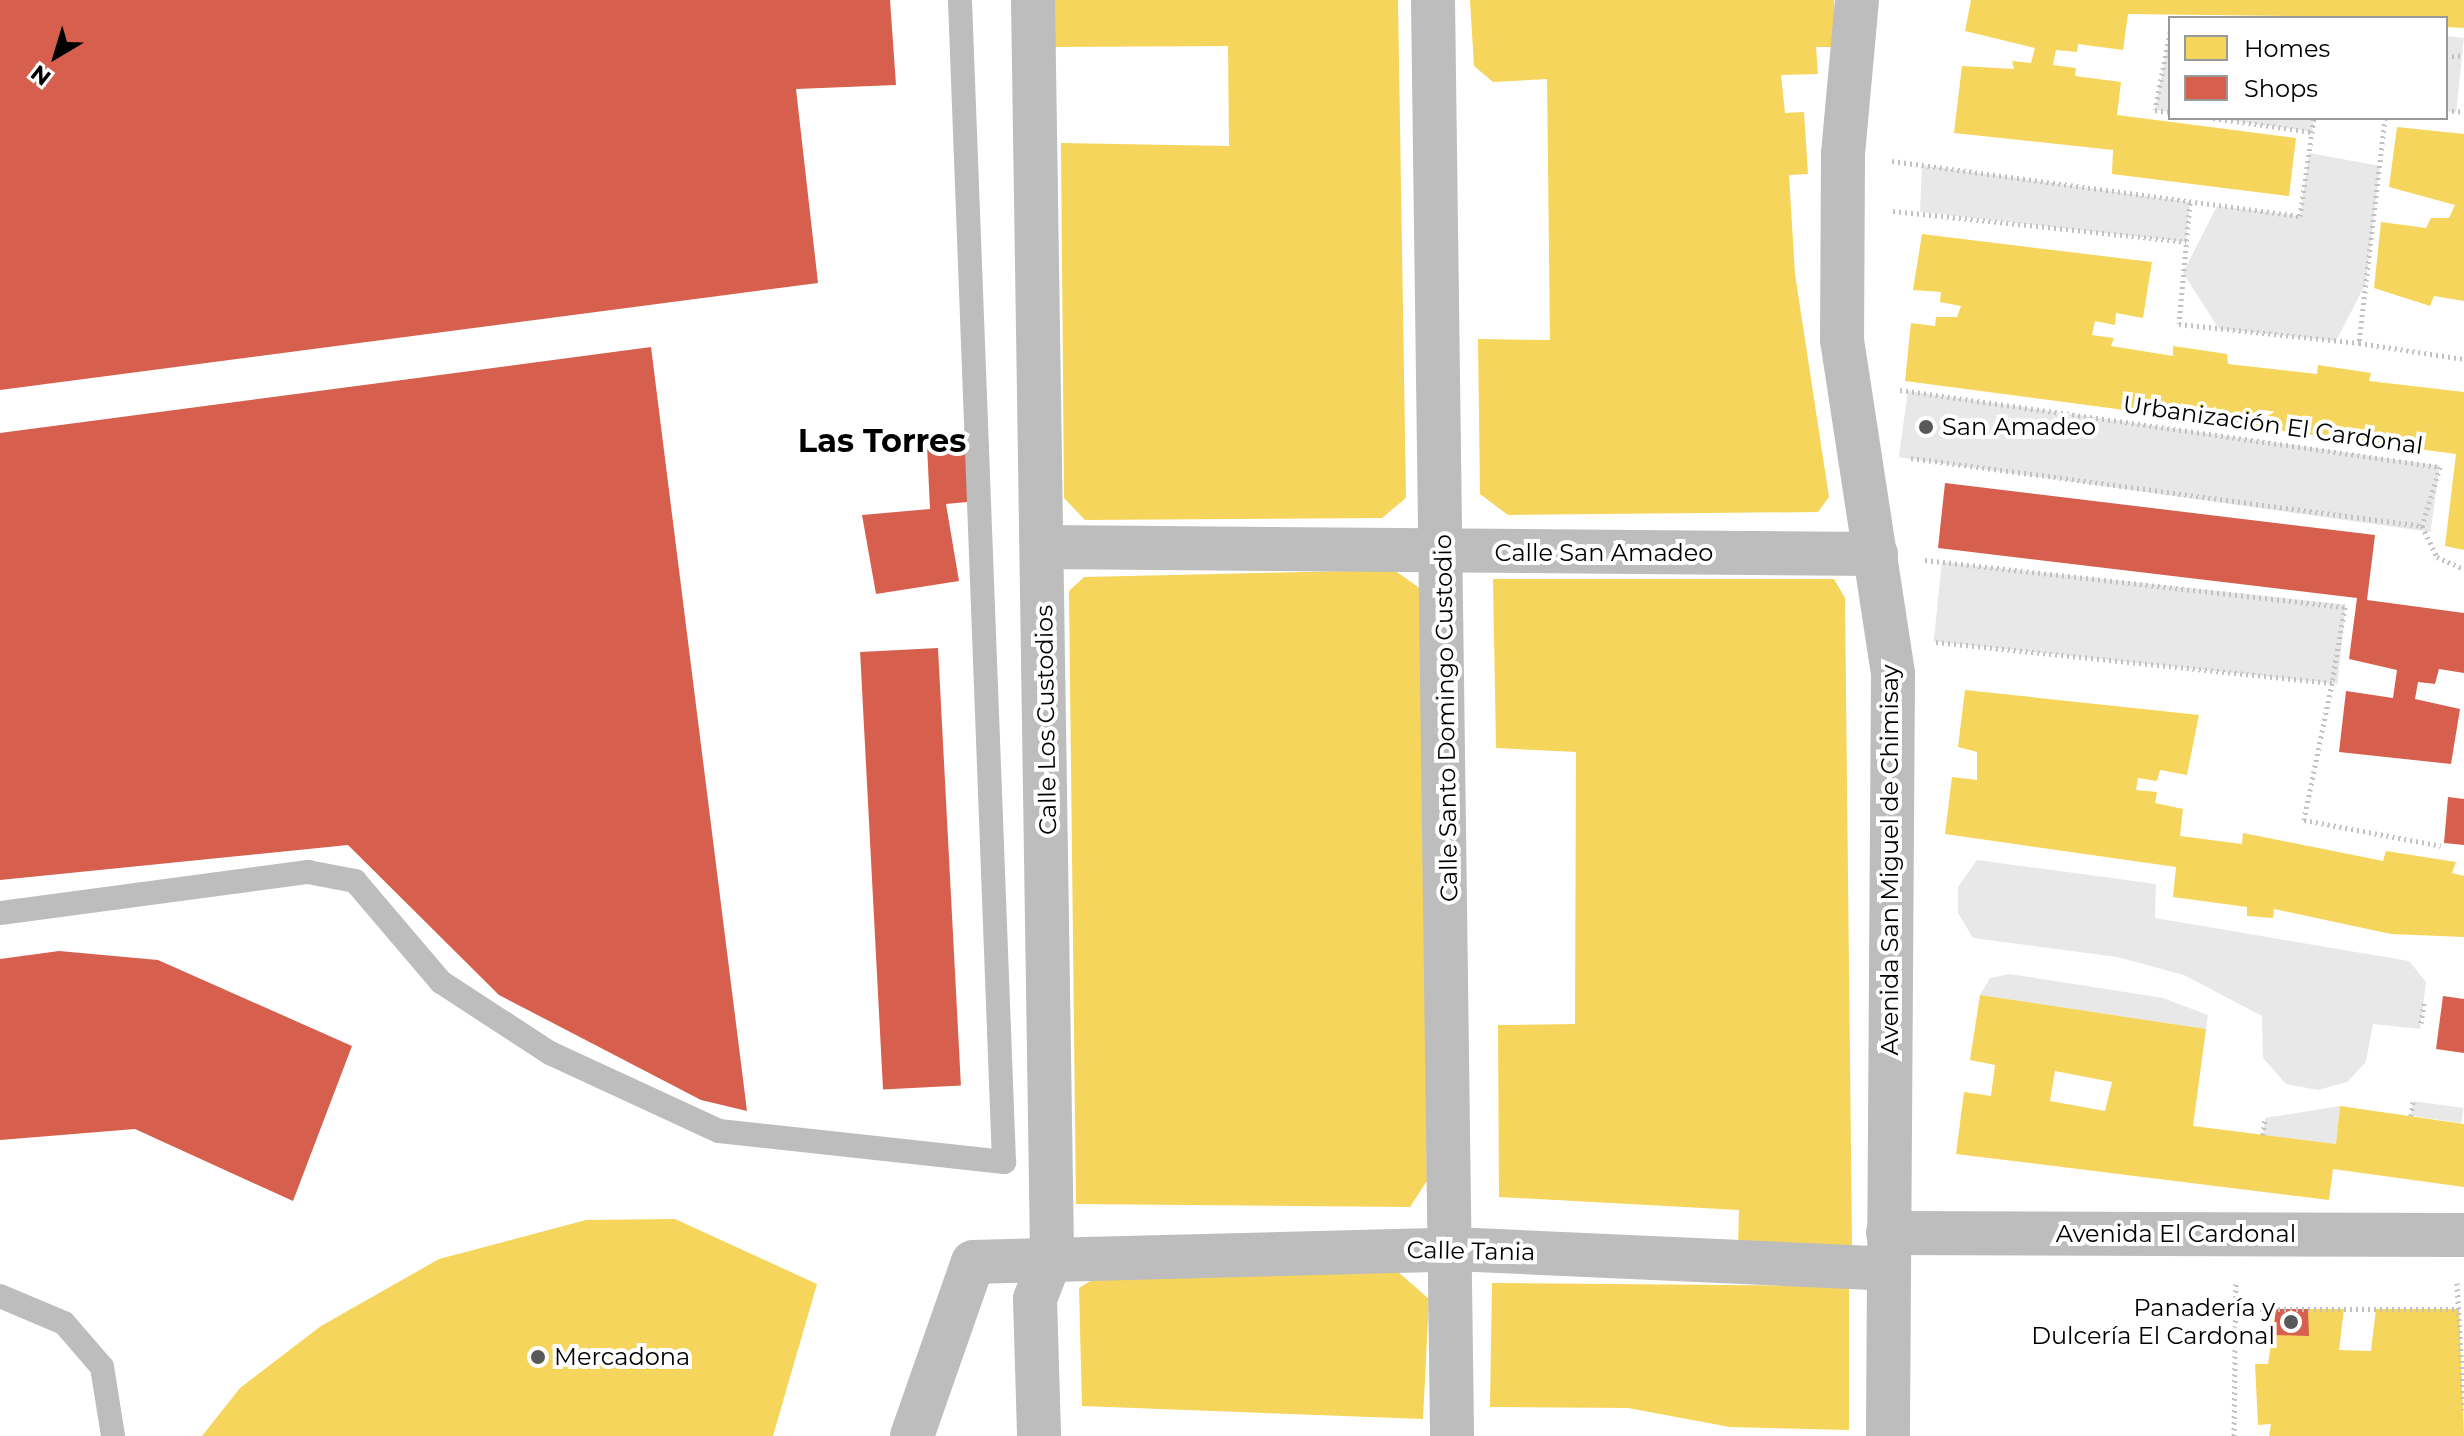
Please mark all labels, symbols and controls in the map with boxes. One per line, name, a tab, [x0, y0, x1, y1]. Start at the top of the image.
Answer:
north arrow	[16, 16, 96, 96]
legend	[2168, 16, 2448, 120]
text: Homes	[2244, 34, 2330, 63]
text: N	[26, 59, 56, 91]
text: Shops	[2244, 74, 2318, 103]
street label: Urbanización El Cardonal	[2121, 390, 2425, 460]
place label: San Amadeo	[1942, 413, 2096, 441]
marker: San Amadeo	[1917, 418, 1935, 436]
district label: Las Torres	[798, 422, 966, 460]
street label: Calle Santo Domingo Custodio	[1428, 534, 1464, 902]
street label: Calle San Amadeo	[1495, 539, 1713, 567]
street label: Calle Los Custodios	[1030, 605, 1062, 835]
street label: Avenida San Miguel de Chimisay	[1876, 665, 1904, 1055]
street label: Avenida El Cardonal	[2056, 1220, 2296, 1248]
street label: Calle Tania	[1406, 1235, 1536, 1267]
place label: Panadería y Dulcería El Cardonal	[2031, 1294, 2275, 1350]
marker: Panadería y Dulcería El Cardonal	[2282, 1313, 2300, 1331]
place label: Mercadona	[554, 1343, 690, 1371]
marker: Mercadona	[529, 1348, 547, 1366]

